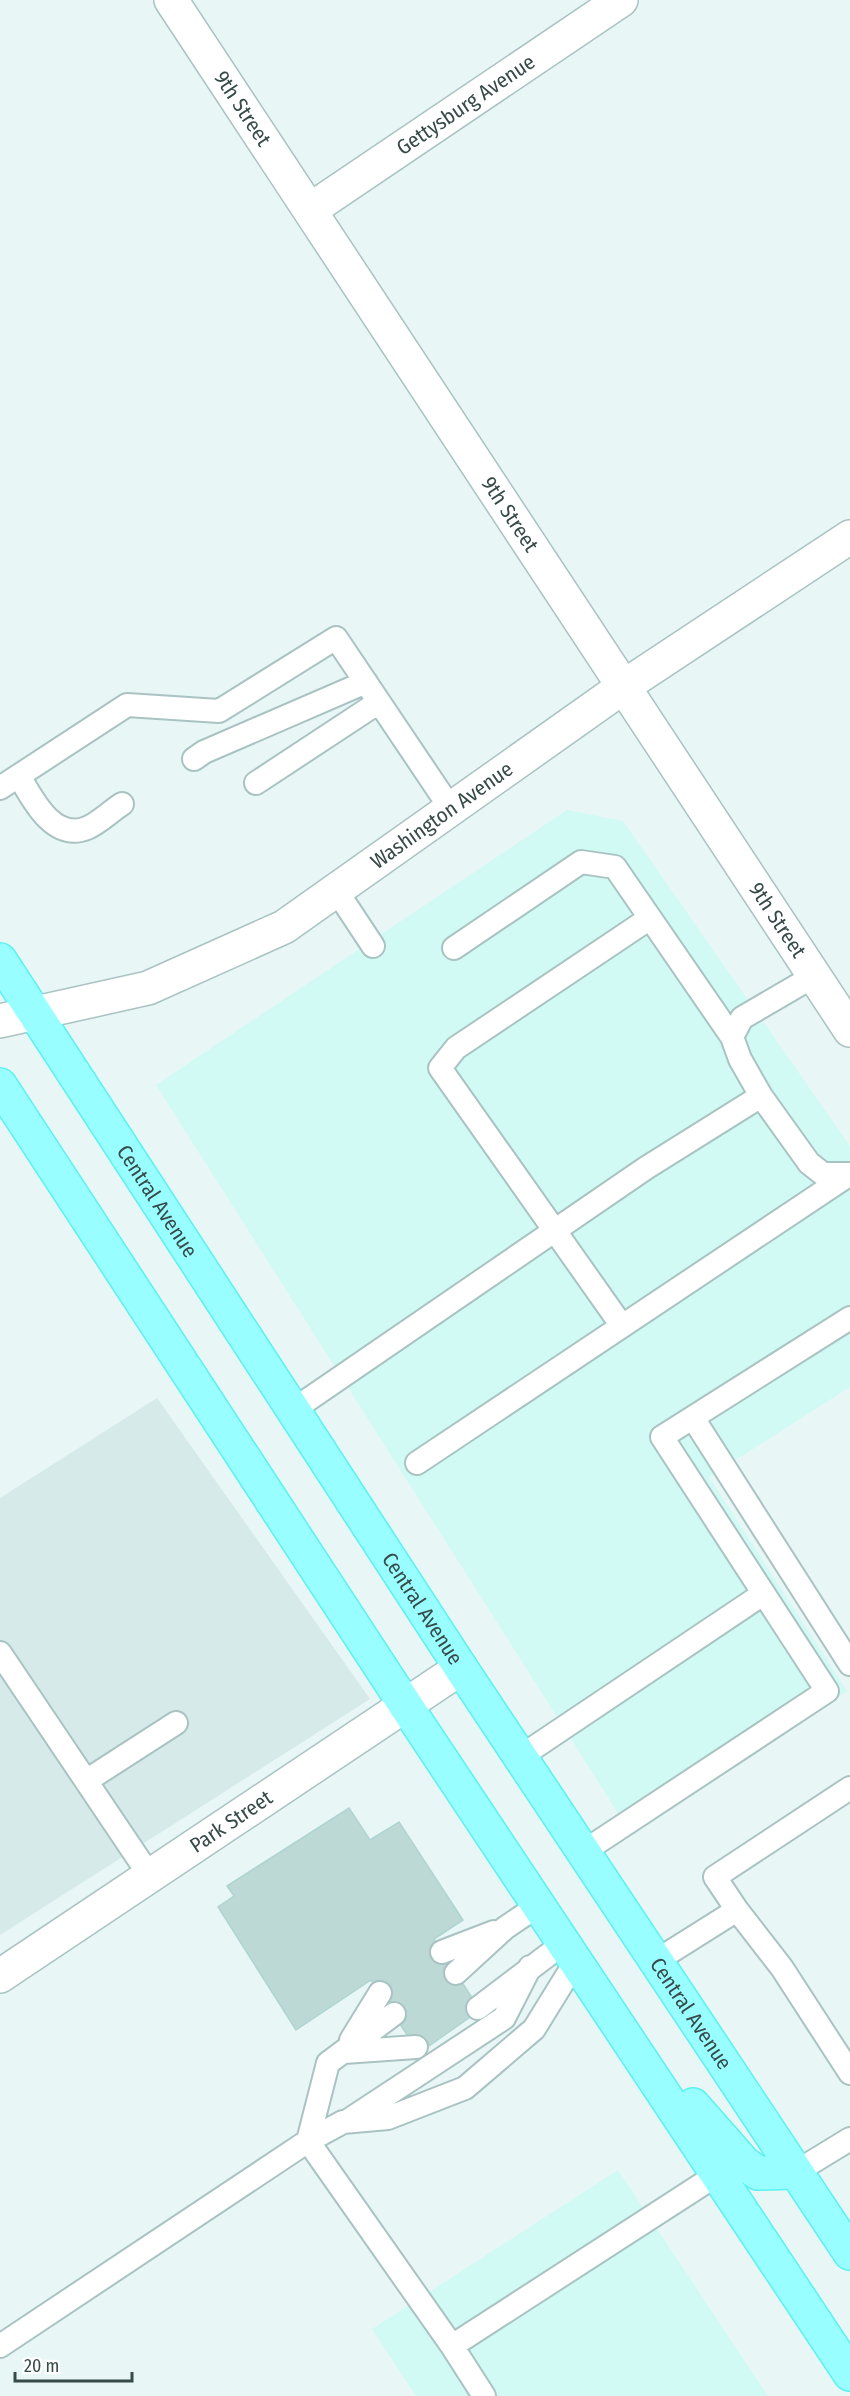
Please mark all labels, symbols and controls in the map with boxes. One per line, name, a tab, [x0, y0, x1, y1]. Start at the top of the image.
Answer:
street label: Gettysburg Avenue	[392, 49, 540, 161]
street label: 9th Street	[208, 66, 277, 151]
street label: 9th Street	[476, 472, 544, 557]
street label: Washington Avenue	[366, 756, 518, 875]
street label: 9th Street	[743, 878, 812, 963]
street label: Central Avenue	[111, 1140, 203, 1262]
street label: Central Avenue	[376, 1547, 468, 1670]
street label: Park Street	[185, 1785, 278, 1858]
street label: Central Avenue	[644, 1953, 737, 2075]
scale bar	[15, 2345, 132, 2383]
text: 20 m	[24, 2355, 59, 2377]

